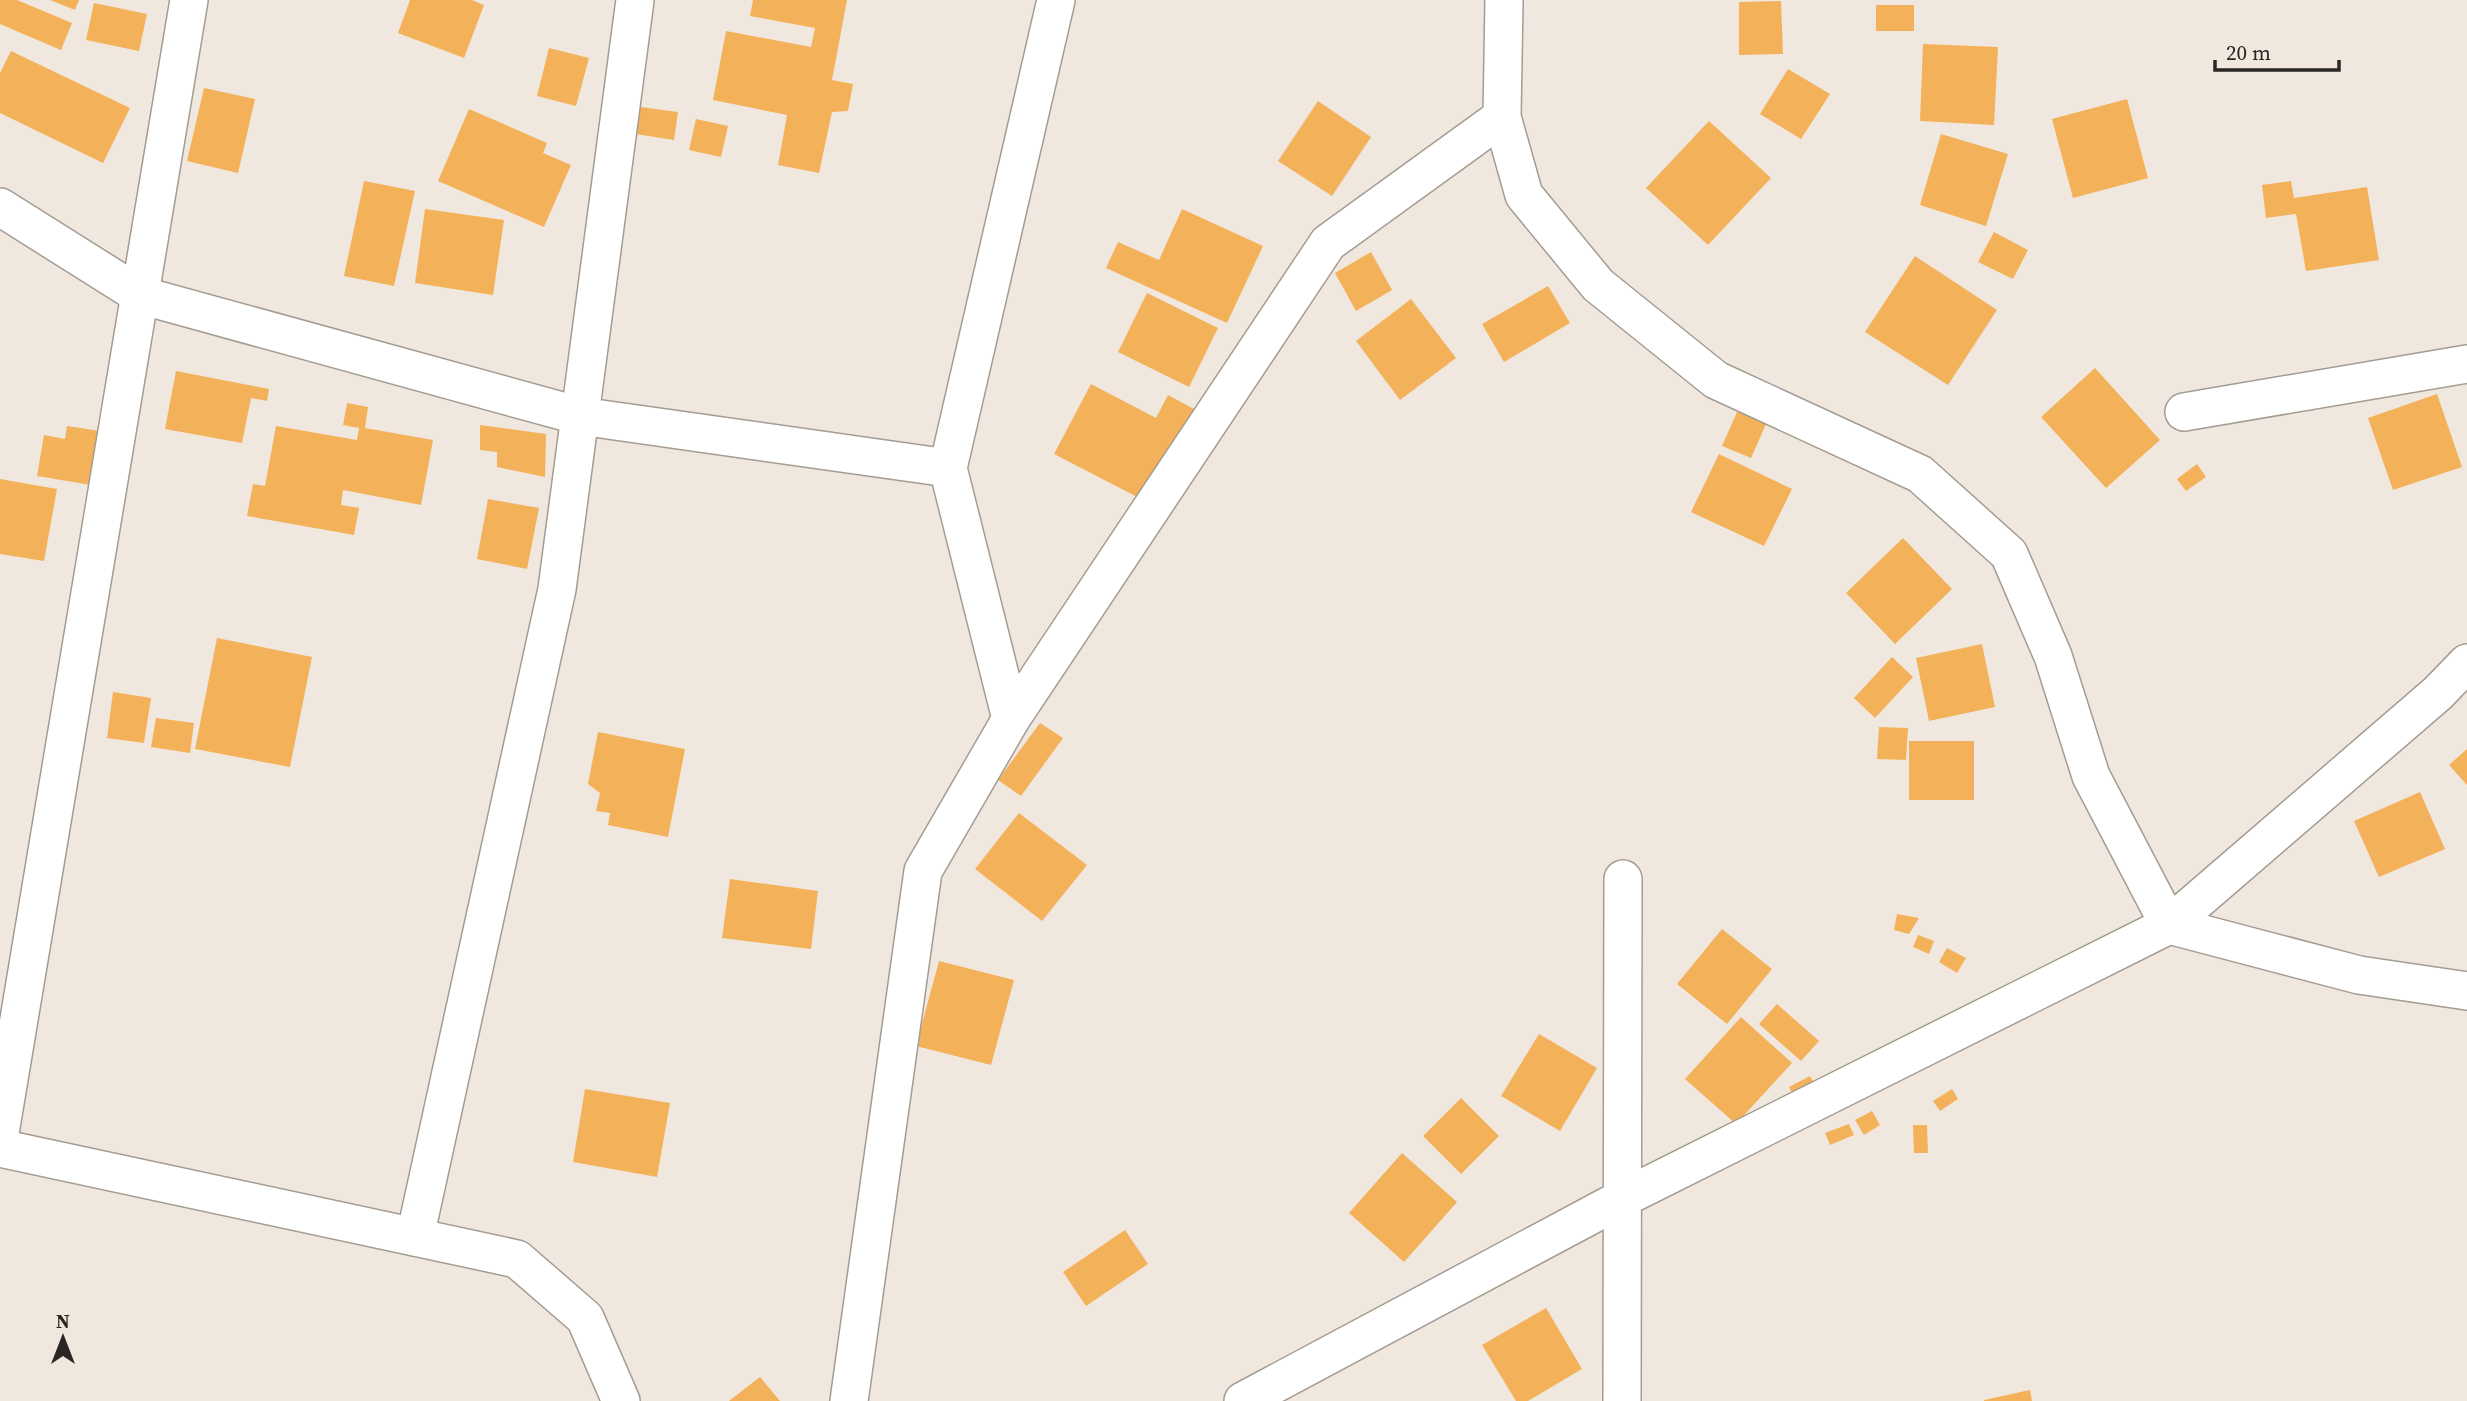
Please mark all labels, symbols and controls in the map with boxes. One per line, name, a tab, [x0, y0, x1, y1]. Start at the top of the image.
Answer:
scale bar	[2215, 28, 2339, 72]
text: 20 m	[2226, 38, 2271, 67]
north arrow	[28, 1303, 98, 1373]
text: N	[56, 1308, 70, 1334]

